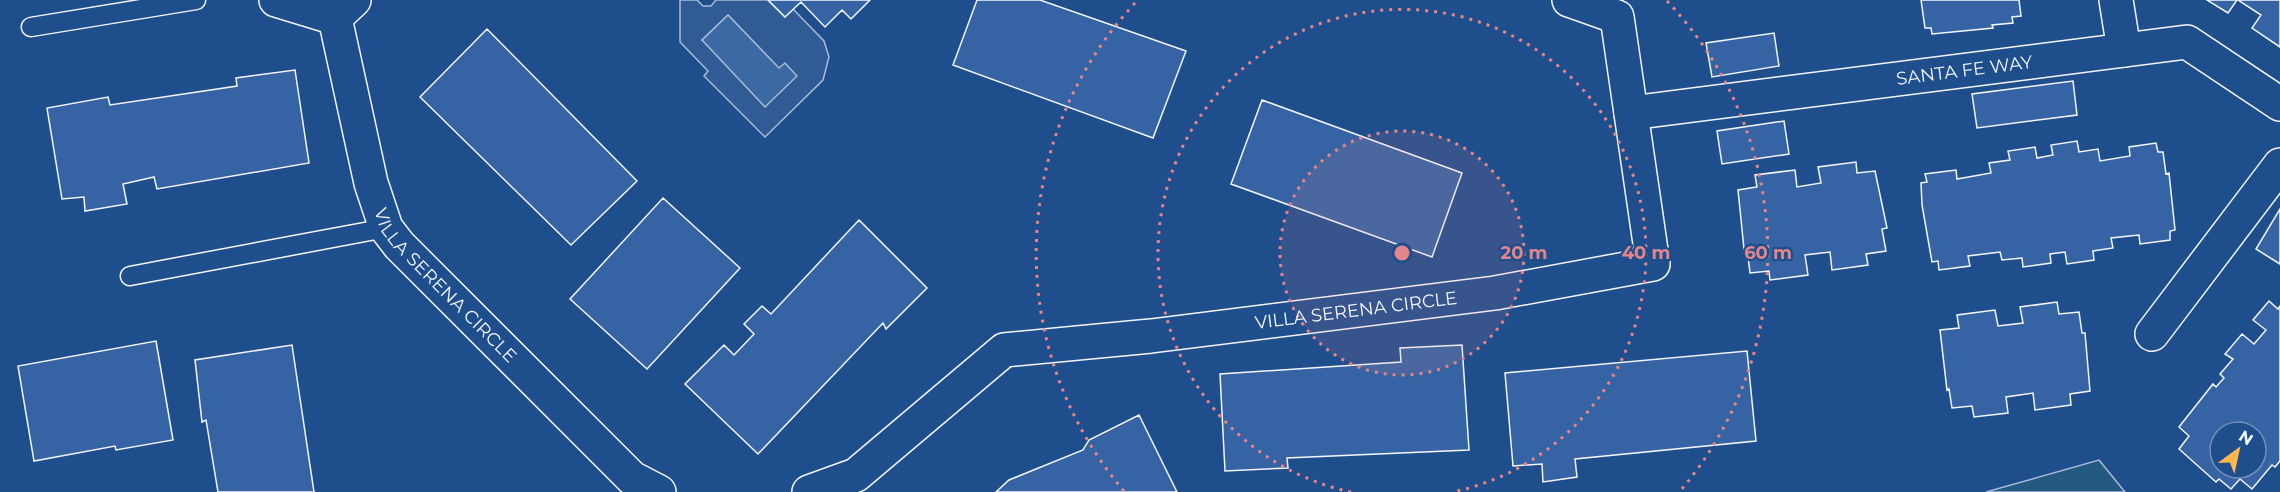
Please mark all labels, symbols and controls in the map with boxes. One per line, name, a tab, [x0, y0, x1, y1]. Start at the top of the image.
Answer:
street label: SANTA FE WAY	[1895, 51, 2034, 90]
street label: VILLA SERENA CIRCLE	[369, 205, 521, 367]
text: 20 m	[1501, 242, 1547, 264]
text: 40 m	[1622, 242, 1670, 264]
text: 60 m	[1744, 242, 1792, 264]
centre of rings	[1392, 243, 1412, 263]
street label: VILLA SERENA CIRCLE	[1254, 287, 1458, 334]
north arrow	[2208, 420, 2268, 480]
text: N	[2235, 426, 2256, 449]

